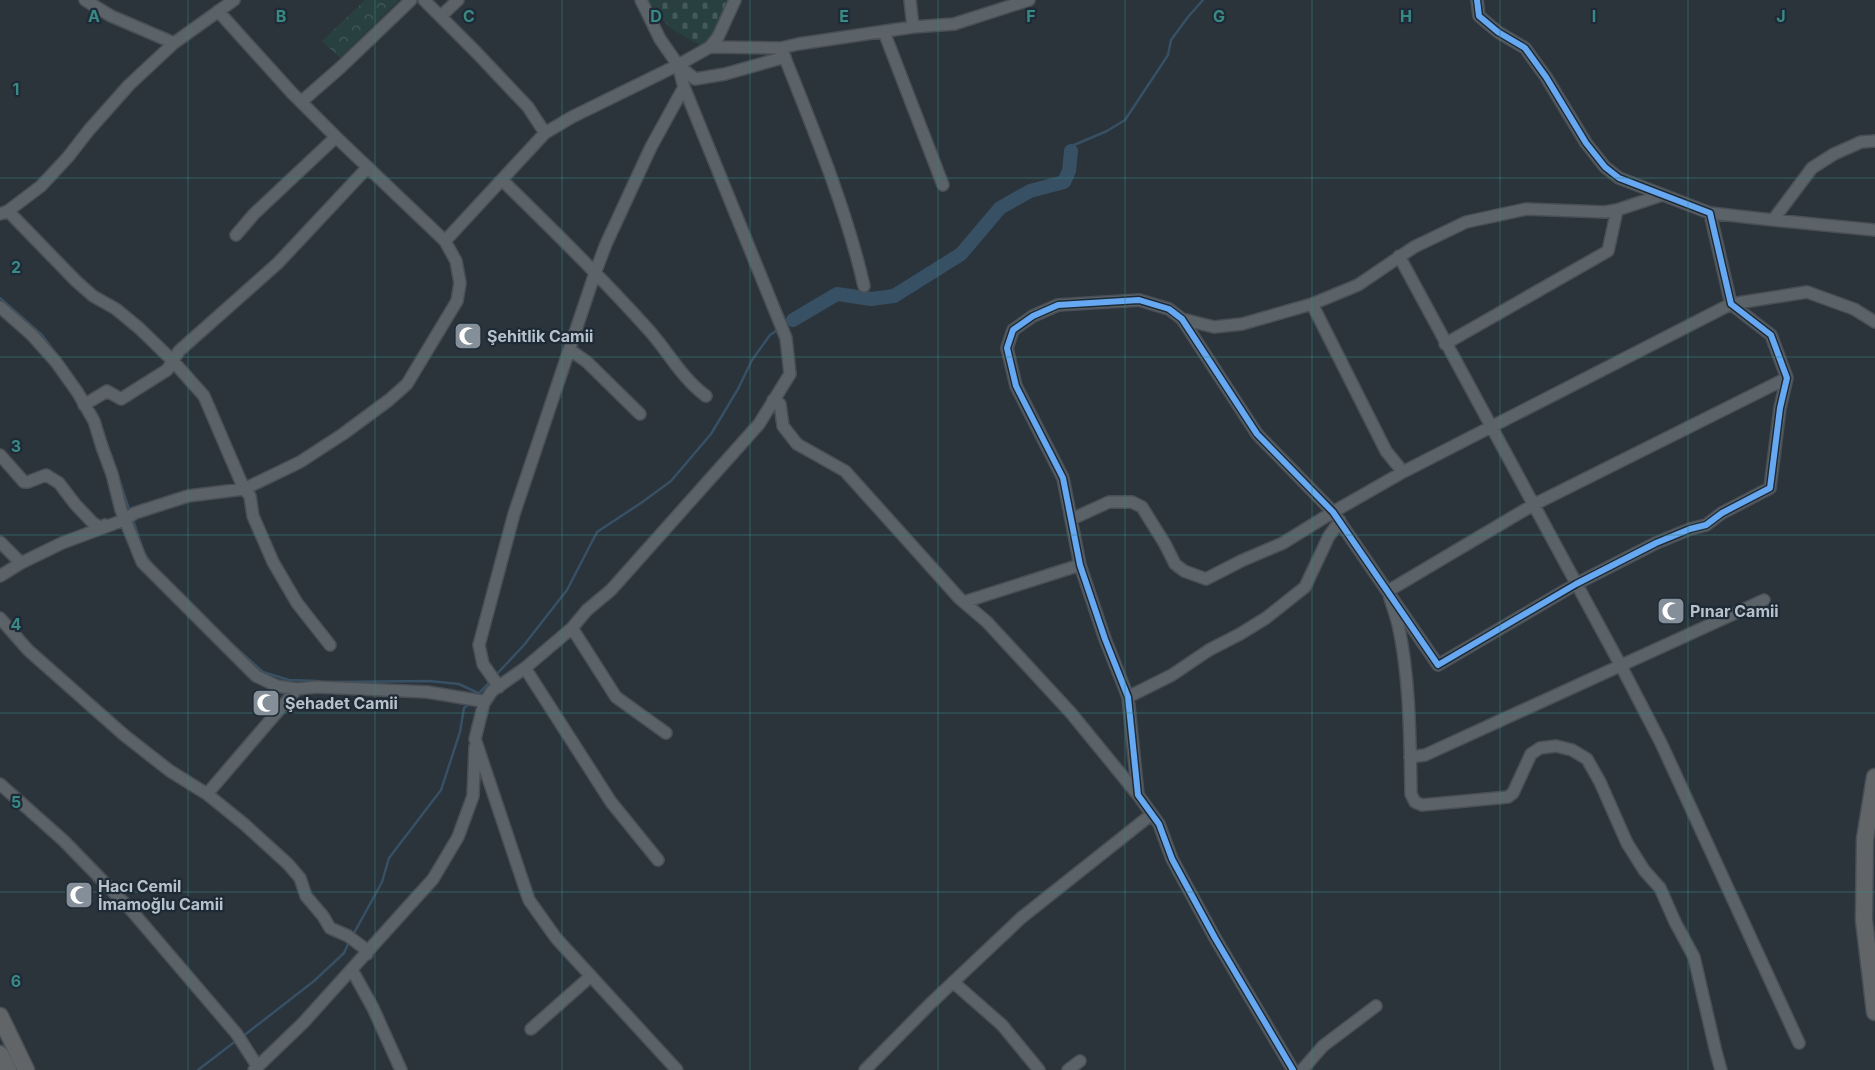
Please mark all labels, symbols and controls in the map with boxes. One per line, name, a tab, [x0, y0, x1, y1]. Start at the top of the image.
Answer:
text: A	[88, 6, 100, 26]
text: B	[276, 6, 286, 26]
text: C	[463, 6, 475, 26]
text: D	[650, 6, 662, 26]
text: E	[839, 6, 849, 26]
text: F	[1026, 6, 1036, 26]
text: G	[1213, 6, 1225, 26]
text: H	[1400, 6, 1412, 26]
text: I	[1592, 6, 1596, 26]
text: J	[1776, 6, 1786, 26]
text: 1	[13, 79, 19, 99]
text: 2	[11, 257, 21, 277]
mosque icon: Şehitlik Camii	[453, 321, 483, 351]
place label: Şehitlik Camii	[487, 326, 593, 346]
text: 3	[11, 436, 21, 456]
mosque icon: Pınar Camii	[1656, 596, 1686, 626]
place label: Pınar Camii	[1690, 601, 1779, 621]
text: 4	[11, 614, 22, 634]
mosque icon: Şehadet Camii	[251, 688, 281, 718]
place label: Şehadet Camii	[285, 693, 398, 713]
text: 5	[11, 792, 21, 812]
place label: Hacı Cemil İmamoğlu Camii	[98, 876, 223, 914]
mosque icon: Hacı Cemil İmamoğlu Camii	[64, 880, 94, 910]
text: 6	[11, 971, 21, 991]

